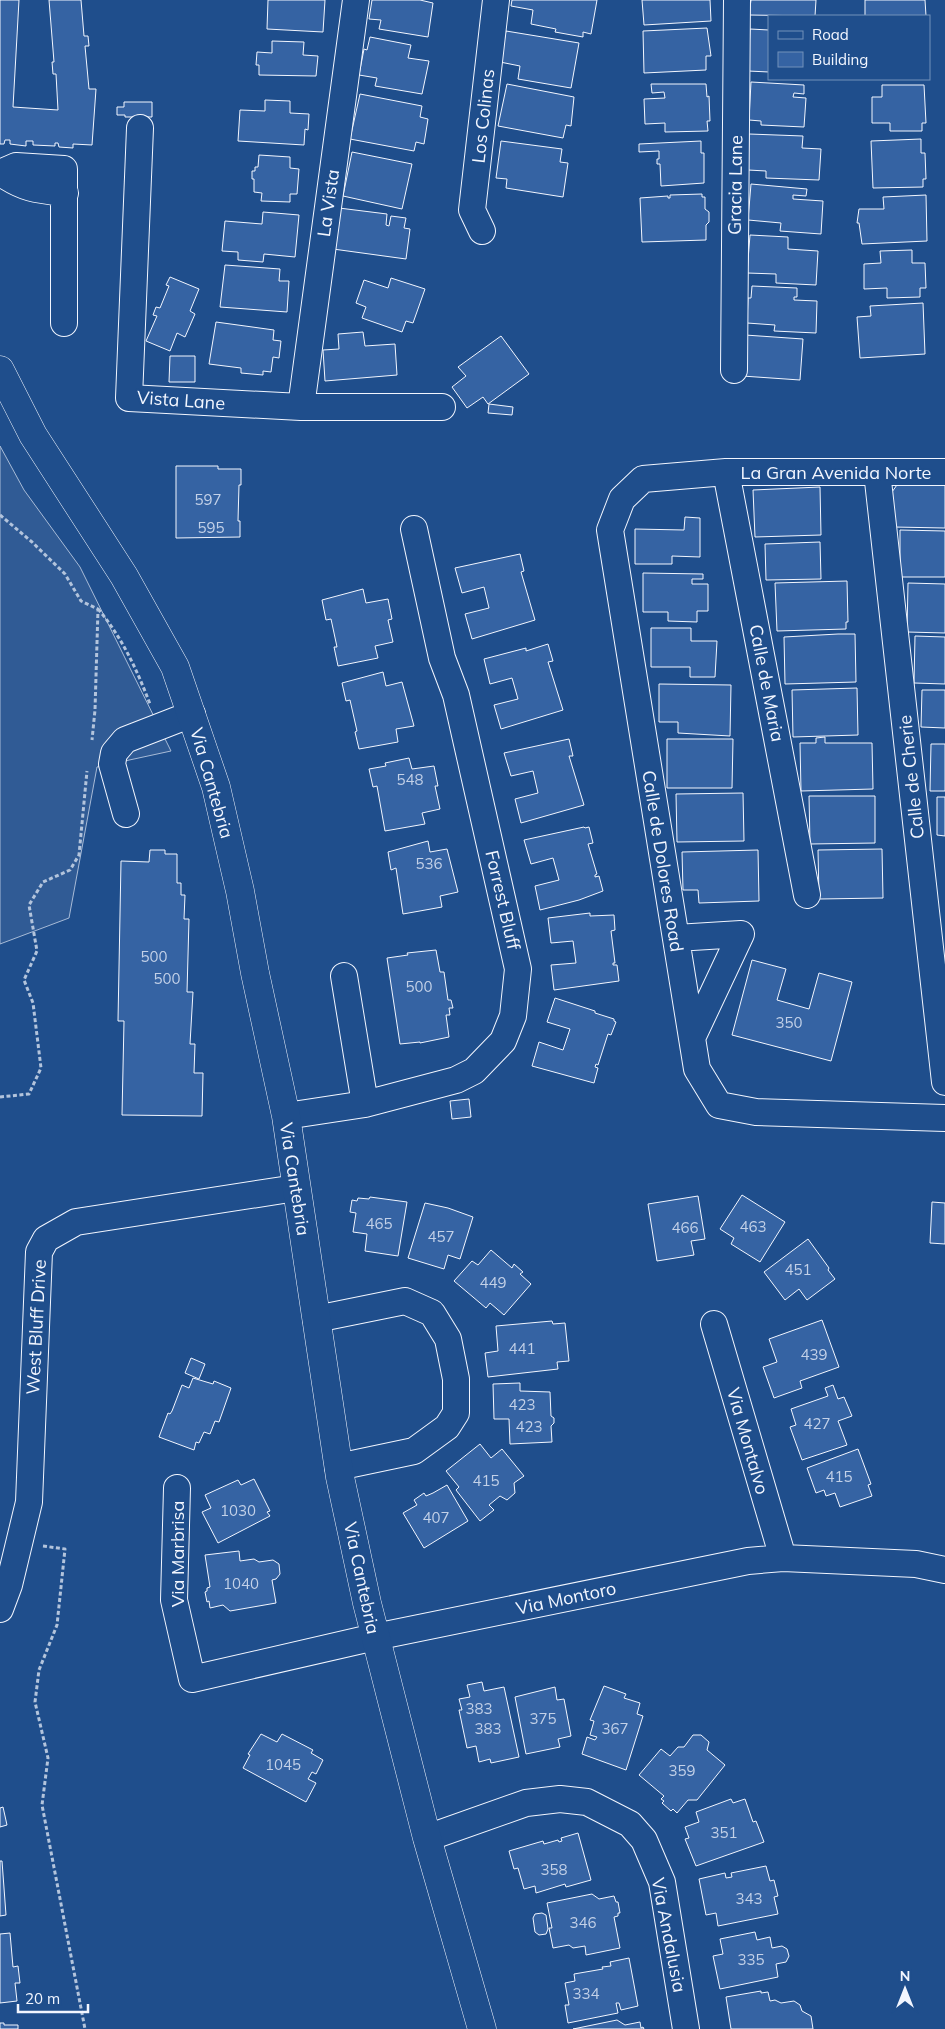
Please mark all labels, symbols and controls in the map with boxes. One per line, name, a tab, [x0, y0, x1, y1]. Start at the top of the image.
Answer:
legend	[768, 15, 930, 80]
text: Road	[812, 25, 849, 44]
text: Building	[812, 50, 868, 69]
street label: Los Colinas	[467, 68, 499, 164]
street label: Gracia Lane	[723, 135, 747, 235]
street label: La Vista	[312, 168, 344, 238]
street label: Vista Lane	[136, 385, 226, 415]
street label: La Gran Avenida Norte	[741, 461, 931, 484]
house number: 597	[194, 490, 222, 509]
house number: 595	[197, 518, 225, 537]
street label: Calle de Maria	[744, 622, 790, 744]
street label: Calle de Cherie	[893, 714, 929, 840]
street label: Via Cantebria	[185, 725, 239, 841]
street label: Calle de Dolores Road	[637, 769, 689, 953]
house number: 548	[396, 770, 424, 789]
street label: Forrest Bluff	[480, 848, 526, 953]
house number: 536	[415, 854, 443, 873]
house number: 500	[140, 947, 168, 966]
house number: 500	[153, 969, 181, 988]
house number: 500	[405, 977, 433, 996]
house number: 350	[775, 1013, 803, 1032]
street label: Via Cantebria	[275, 1121, 315, 1237]
house number: 465	[365, 1214, 393, 1233]
house number: 463	[739, 1217, 767, 1236]
house number: 466	[671, 1218, 699, 1237]
house number: 457	[427, 1227, 455, 1246]
street label: West Bluff Drive	[21, 1259, 51, 1395]
house number: 451	[784, 1260, 812, 1279]
house number: 449	[479, 1273, 507, 1292]
house number: 441	[508, 1339, 536, 1358]
house number: 439	[800, 1345, 828, 1364]
street label: Via Montalvo	[722, 1385, 774, 1497]
house number: 423	[508, 1395, 536, 1414]
house number: 427	[803, 1414, 831, 1433]
house number: 423	[515, 1417, 543, 1436]
house number: 415	[825, 1467, 853, 1486]
house number: 415	[472, 1471, 500, 1490]
street label: Via Marbrisa	[166, 1501, 189, 1607]
house number: 1030	[220, 1501, 256, 1520]
house number: 407	[422, 1508, 450, 1527]
street label: Via Cantebria	[339, 1520, 385, 1636]
house number: 1040	[223, 1574, 259, 1593]
street label: Via Montoro	[514, 1576, 618, 1620]
house number: 383	[465, 1699, 493, 1718]
house number: 375	[529, 1709, 557, 1728]
house number: 383	[474, 1719, 502, 1738]
house number: 367	[601, 1719, 629, 1738]
house number: 1045	[265, 1755, 301, 1774]
house number: 359	[668, 1761, 696, 1780]
house number: 351	[710, 1823, 738, 1842]
house number: 358	[540, 1860, 568, 1879]
street label: Via Andalusia	[647, 1876, 691, 1994]
house number: 343	[735, 1889, 763, 1908]
house number: 346	[569, 1913, 597, 1932]
house number: 335	[737, 1950, 765, 1969]
north arrow	[880, 1964, 930, 2014]
text: N	[900, 1967, 910, 1985]
scale bar	[18, 1982, 88, 2014]
house number: 334	[572, 1984, 600, 2003]
text: 20 m	[25, 1989, 60, 2008]

